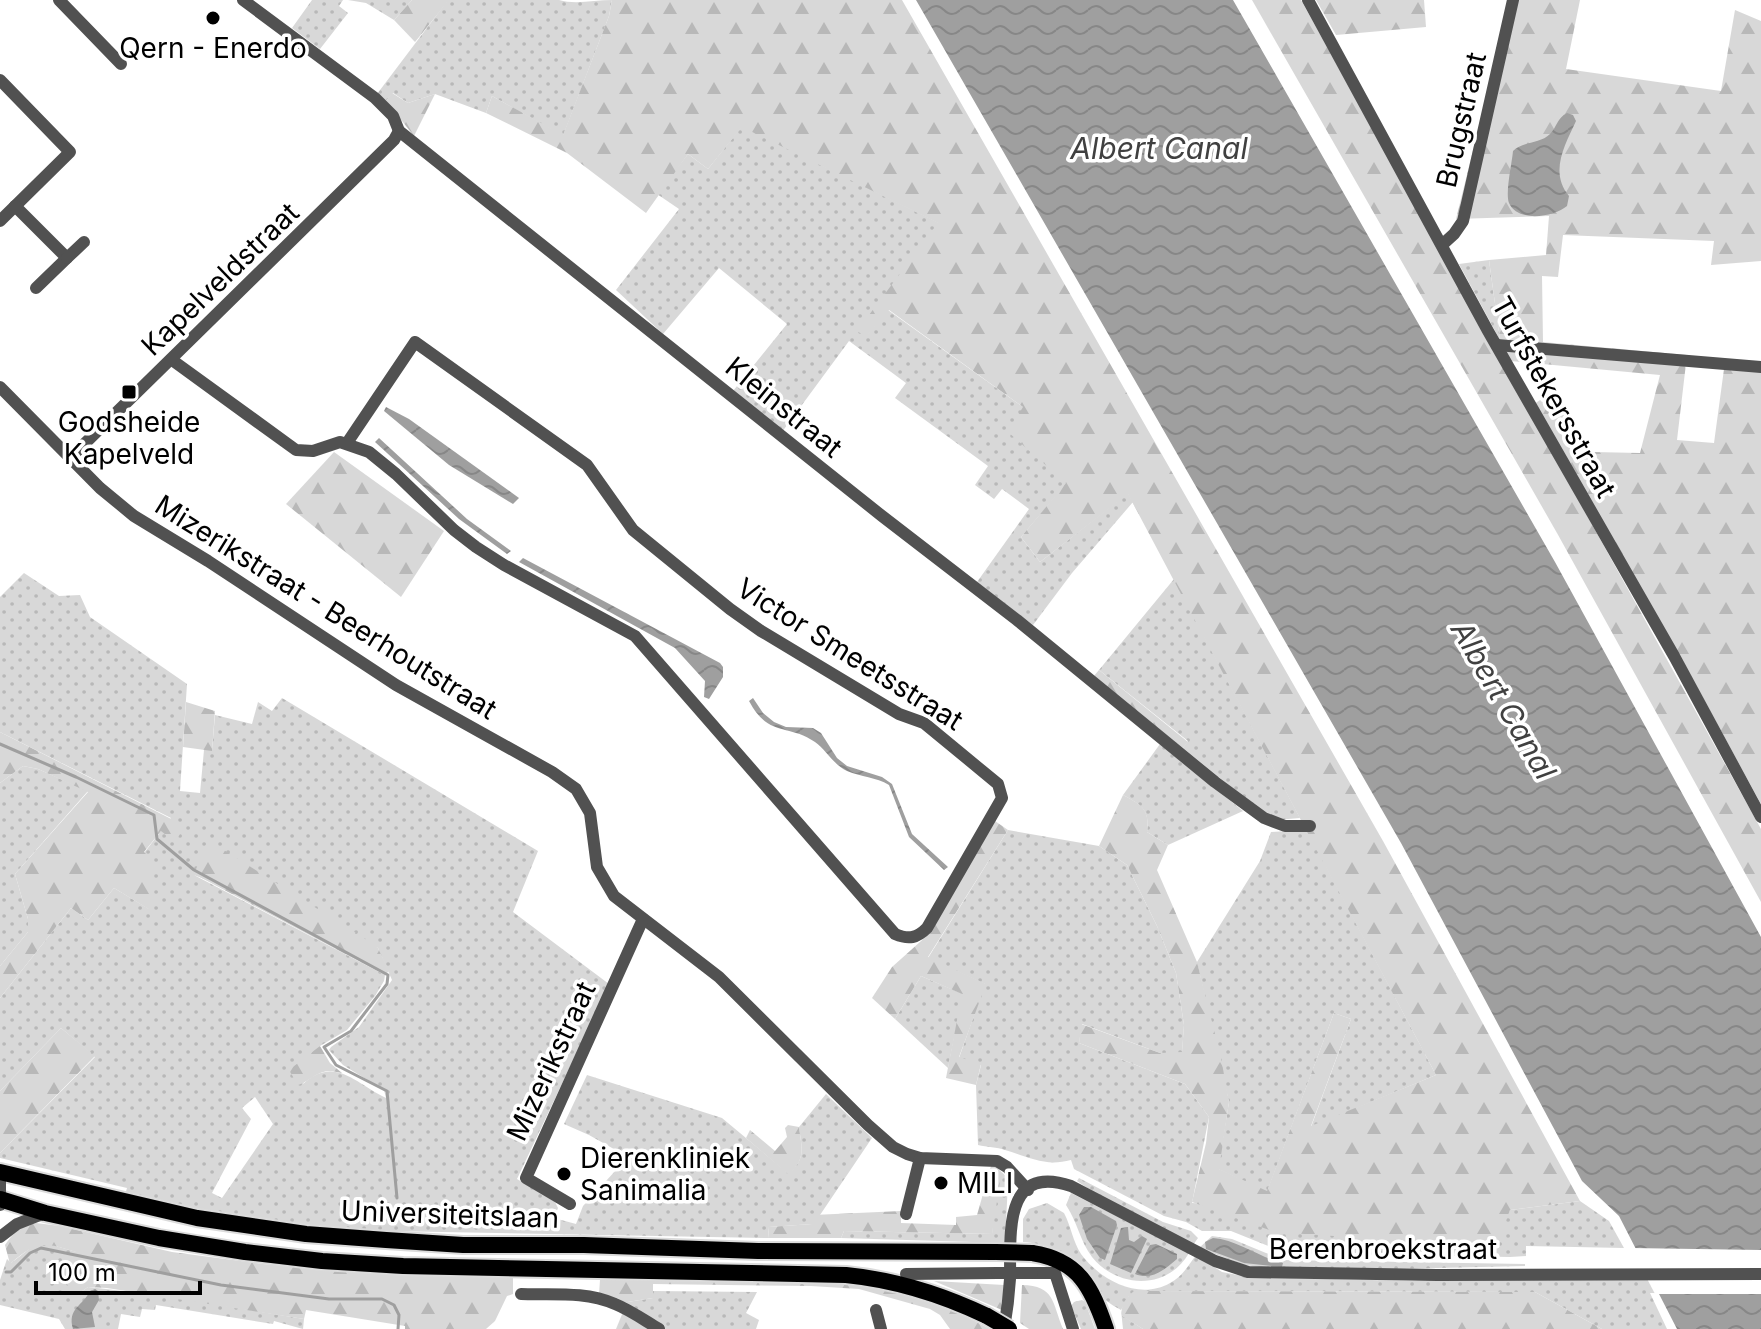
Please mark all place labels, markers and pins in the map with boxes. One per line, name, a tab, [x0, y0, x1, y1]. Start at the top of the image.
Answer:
marker: Qern - Enerdo	[204, 9, 222, 27]
place label: Qern - Enerdo	[119, 31, 307, 65]
marker: Godsheide Kapelveld	[120, 383, 138, 401]
place label: Godsheide Kapelveld	[58, 405, 200, 471]
place label: Dierenkliniek Sanimalia	[580, 1141, 750, 1207]
marker: Dierenkliniek Sanimalia	[555, 1165, 573, 1183]
place label: MILI	[957, 1166, 1013, 1200]
marker: MILI	[932, 1174, 950, 1192]

